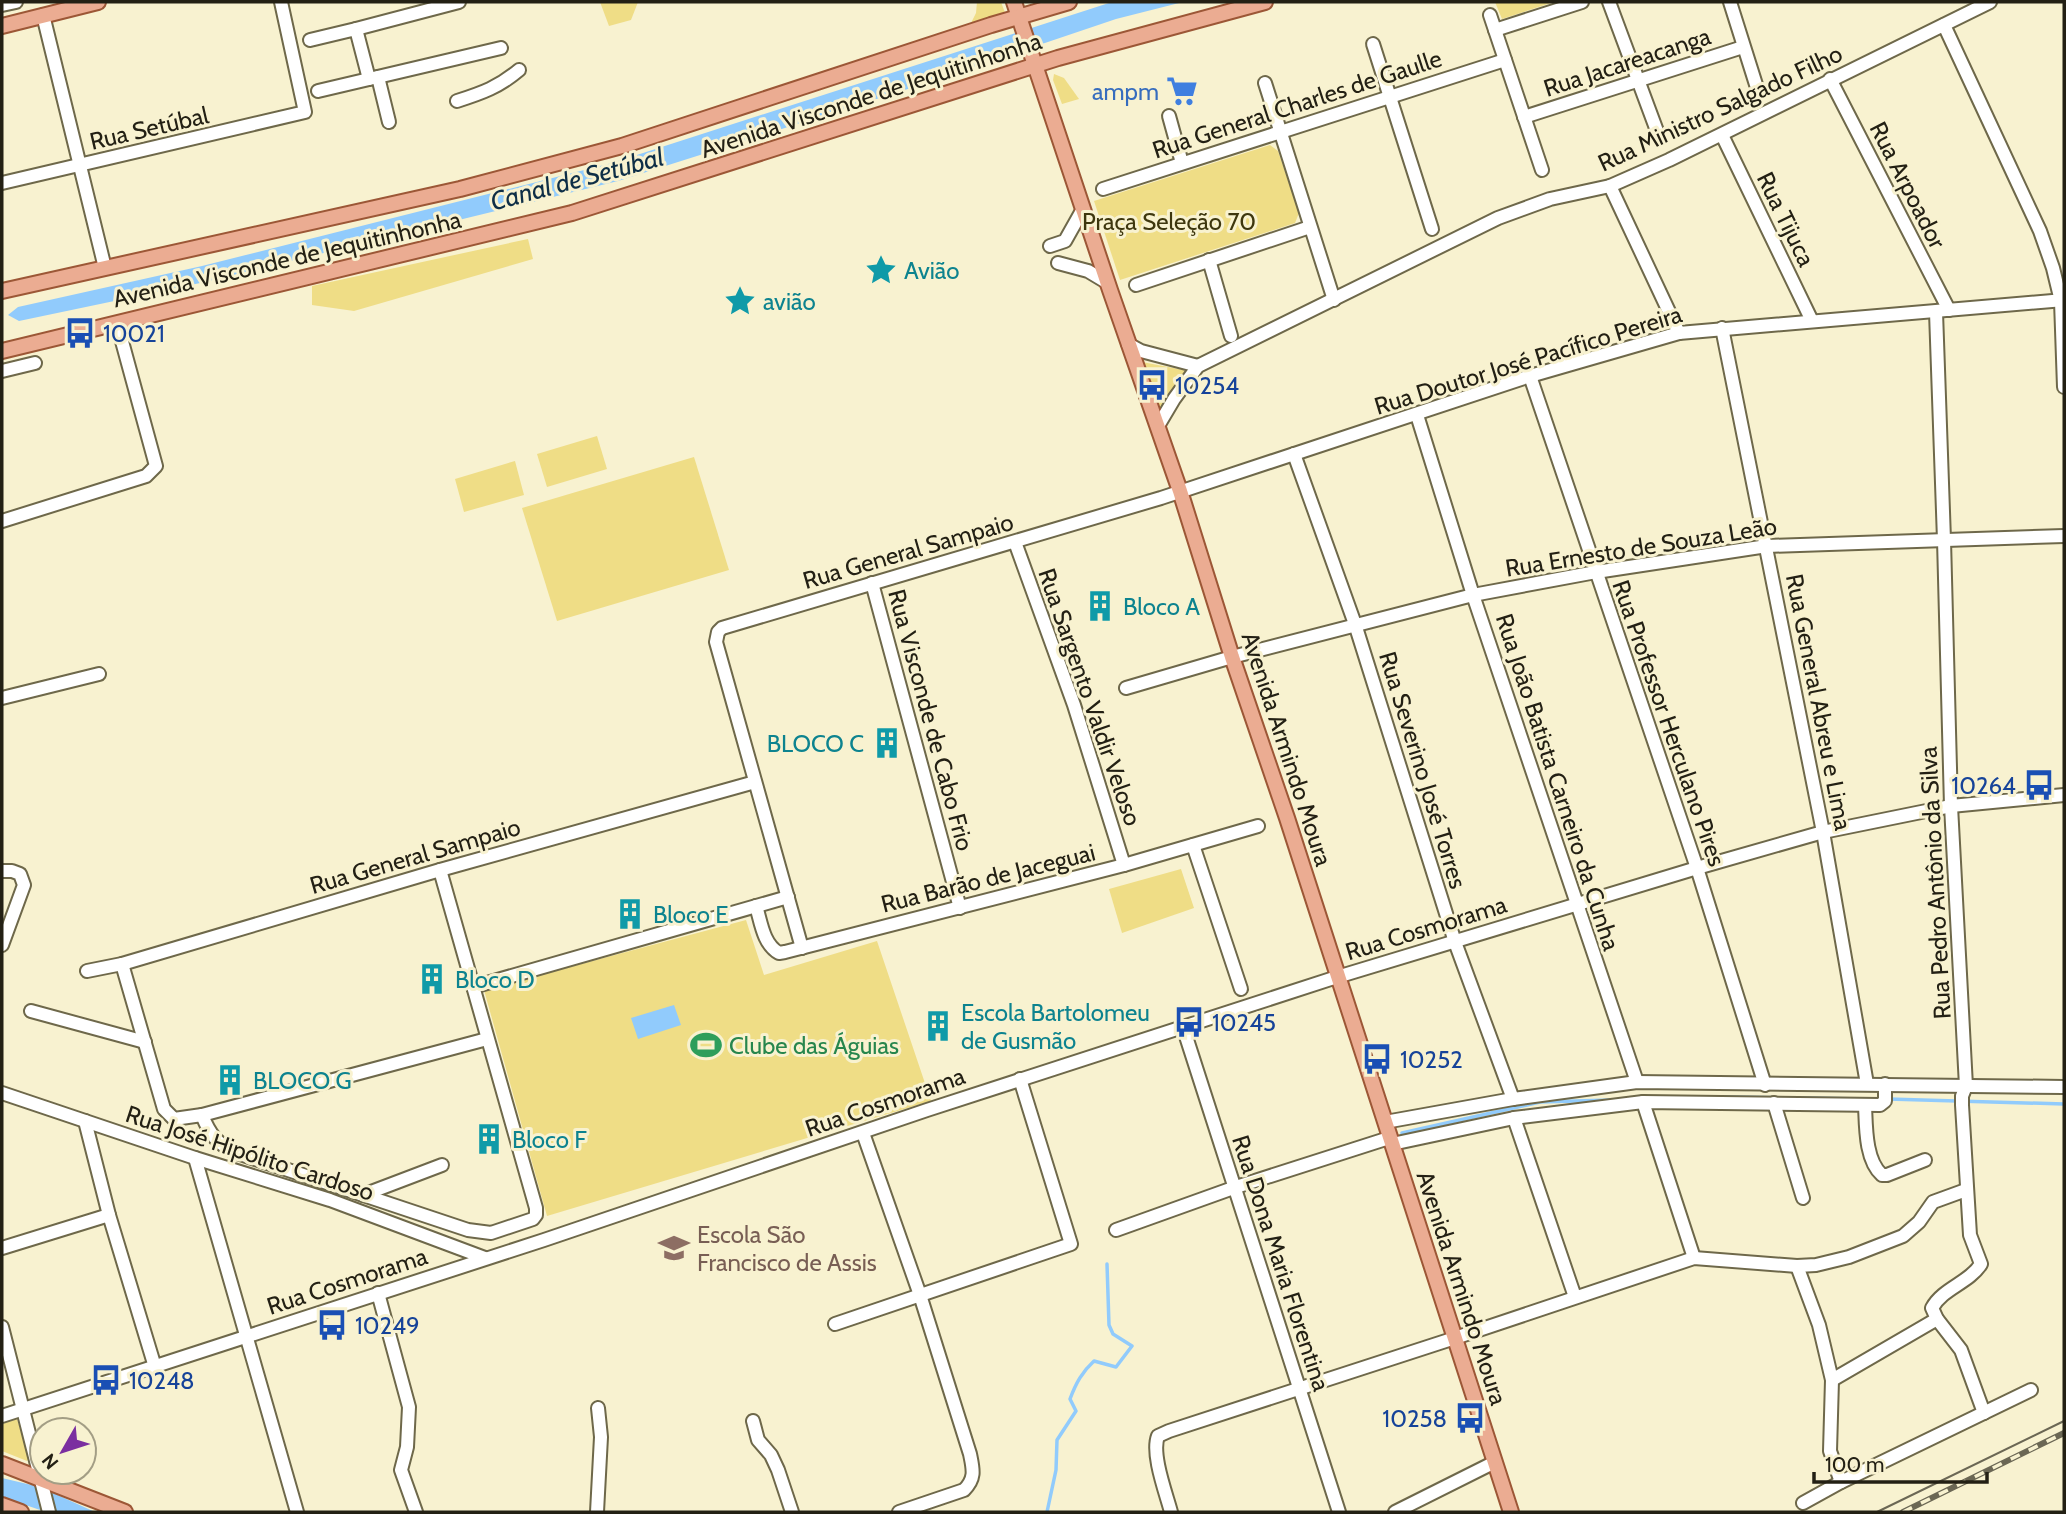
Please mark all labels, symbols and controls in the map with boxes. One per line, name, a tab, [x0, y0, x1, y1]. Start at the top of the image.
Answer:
street label: Rua Jacareacanga	[1540, 21, 1715, 103]
street label: Avenida Visconde de Jequitinhonha	[697, 26, 1045, 164]
street label: Rua Ministro Salgado Filho	[1593, 39, 1847, 177]
street label: Rua General Charles de Gaulle	[1149, 43, 1445, 165]
supermarket icon: ampm	[1165, 74, 1199, 108]
place label: ampm	[1092, 77, 1159, 106]
street label: Rua Setúbal	[87, 100, 212, 156]
street label: Rua Arpoador	[1864, 117, 1952, 254]
water label: Canal de Setúbal	[487, 140, 667, 218]
street label: Rua Tijuca	[1751, 167, 1821, 271]
street label: Avenida Visconde de Jequitinhonha	[110, 205, 464, 313]
park label: Praça Seleção 70	[1082, 207, 1256, 236]
place icon: Avião	[864, 253, 898, 287]
place label: Avião	[904, 256, 960, 285]
place icon: avião	[723, 284, 757, 318]
place label: avião	[763, 287, 816, 316]
street label: Rua Doutor José Pacífico Pereira	[1371, 299, 1686, 421]
bus stop icon: 10021	[63, 316, 97, 350]
place label: 10021	[103, 319, 165, 348]
bus stop icon: 10254	[1135, 368, 1169, 402]
place label: 10254	[1175, 371, 1239, 400]
street label: Rua General Sampaio	[799, 507, 1017, 595]
street label: Rua Ernesto de Souza Leão	[1503, 511, 1779, 583]
street label: Rua Sargento Valdir Veloso	[1032, 565, 1148, 829]
street label: Rua General Abreu e Lima	[1780, 571, 1858, 833]
street label: Rua Professor Herculano Pires	[1606, 576, 1732, 870]
street label: Rua Visconde de Cabo Frio	[882, 586, 980, 854]
building icon: Bloco A	[1083, 589, 1117, 623]
place label: Bloco A	[1123, 592, 1200, 621]
street label: Rua João Batista Carneiro da Cunha	[1490, 610, 1626, 954]
street label: Avenida Armindo Moura	[1235, 628, 1339, 870]
street label: Rua Severino José Torres	[1373, 648, 1473, 892]
building icon: BLOCO C	[870, 726, 904, 760]
place label: BLOCO C	[767, 729, 864, 758]
street label: Rua Pedro Antônio da Silva	[1913, 746, 1957, 1020]
bus stop icon: 10264	[2022, 768, 2056, 802]
place label: 10264	[1951, 771, 2016, 800]
street label: Rua General Sampaio	[306, 812, 524, 900]
street label: Rua Barão de Jaceguai	[878, 837, 1098, 919]
street label: Rua Cosmorama	[1342, 890, 1511, 966]
building icon: Bloco E	[613, 897, 647, 931]
place label: Bloco E	[653, 900, 729, 929]
building icon: Bloco D	[415, 962, 449, 996]
place label: Bloco D	[455, 965, 535, 994]
place label: Escola Bartolomeu de Gusmão	[961, 998, 1150, 1055]
bus stop icon: 10245	[1172, 1005, 1206, 1039]
place label: 10245	[1212, 1008, 1276, 1037]
building icon: Escola Bartolomeu de Gusmão	[921, 1009, 955, 1043]
sports icon: Clube das Águias	[689, 1028, 723, 1062]
place label: Clube das Águias	[729, 1031, 899, 1060]
bus stop icon: 10252	[1360, 1042, 1394, 1076]
place label: 10252	[1400, 1045, 1463, 1074]
street label: Rua Cosmorama	[801, 1061, 969, 1143]
building icon: BLOCO G	[213, 1063, 247, 1097]
place label: BLOCO G	[253, 1066, 352, 1095]
street label: Rua José Hipólito Cardoso	[122, 1099, 378, 1207]
building icon: Bloco F	[472, 1122, 506, 1156]
place label: Bloco F	[512, 1125, 587, 1154]
street label: Rua Dona Maria Florentina	[1226, 1131, 1336, 1395]
street label: Avenida Armindo Moura	[1410, 1167, 1514, 1409]
place label: Escola São Francisco de Assis	[697, 1220, 877, 1277]
school or university icon: Escola São Francisco de Assis	[657, 1231, 691, 1265]
street label: Rua Cosmorama	[263, 1241, 431, 1321]
bus stop icon: 10249	[315, 1308, 349, 1342]
place label: 10249	[355, 1311, 420, 1340]
bus stop icon: 10248	[89, 1363, 123, 1397]
place label: 10248	[129, 1366, 195, 1395]
bus stop icon: 10258	[1453, 1401, 1487, 1435]
place label: 10258	[1382, 1404, 1447, 1433]
north arrow	[28, 1416, 98, 1486]
scale bar	[1814, 1440, 1987, 1484]
text: N	[37, 1449, 63, 1474]
text: 100 m	[1825, 1452, 1884, 1477]

